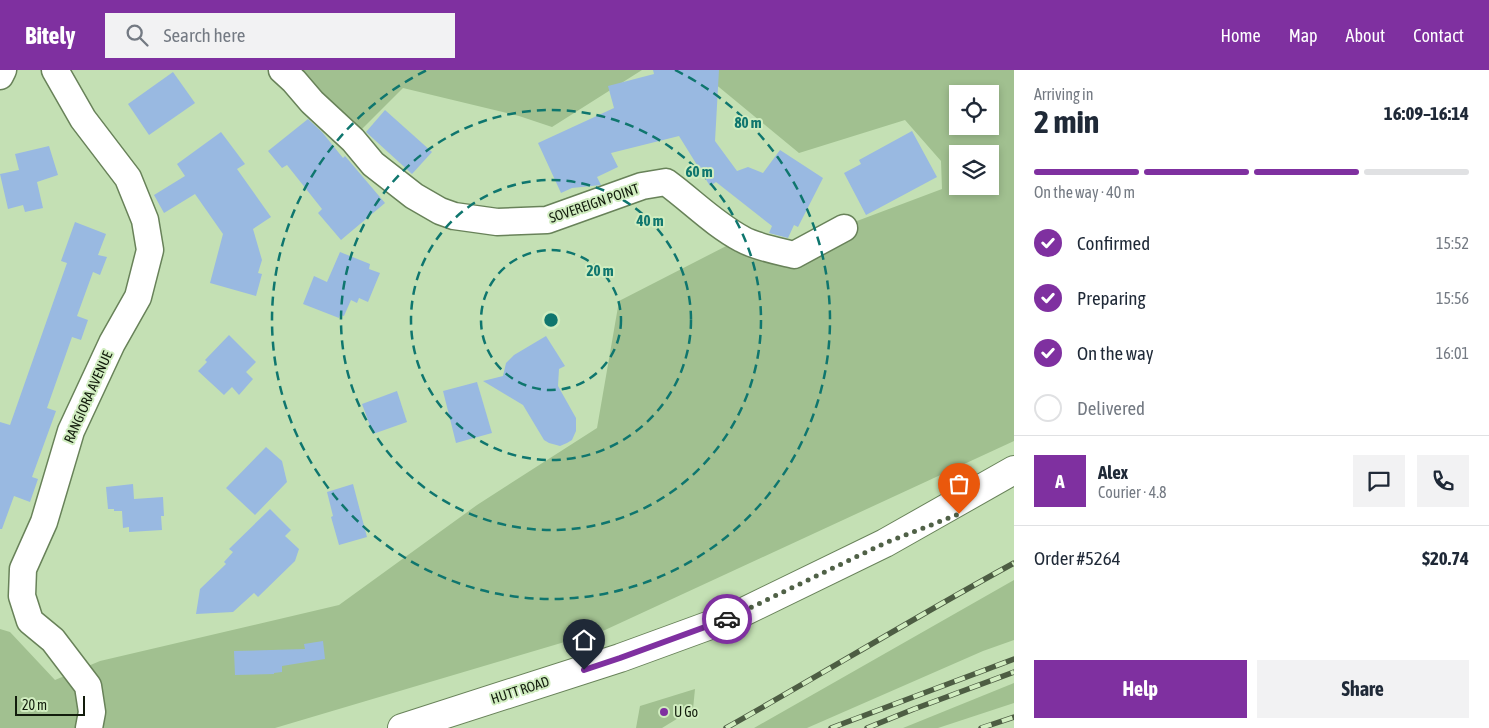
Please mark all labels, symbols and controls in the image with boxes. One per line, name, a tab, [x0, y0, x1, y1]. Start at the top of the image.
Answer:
search box	[105, 13, 455, 58]
icon: search	[123, 21, 151, 49]
text: Bitely	[25, 22, 75, 49]
text: Search here	[163, 24, 245, 46]
text: Home	[1221, 25, 1261, 46]
text: Map	[1289, 25, 1318, 46]
text: About	[1346, 25, 1385, 46]
text: Contact	[1413, 25, 1464, 46]
map controls	[949, 85, 999, 195]
button: locate	[949, 85, 999, 135]
text: Arriving in	[1034, 85, 1094, 103]
text: 16:09–16:14	[1384, 102, 1469, 124]
text: 2 min	[1034, 103, 1099, 140]
text: 80 m	[735, 114, 762, 131]
button: layers	[949, 145, 999, 195]
text: 60 m	[686, 163, 713, 180]
street label: SOVEREIGN POINT	[547, 180, 641, 226]
text: On the way · 40 m	[1034, 183, 1135, 201]
text: 40 m	[636, 212, 664, 229]
icon: check	[1034, 229, 1062, 257]
text: Confirmed	[1077, 232, 1150, 254]
text: 15:52	[1436, 234, 1469, 252]
text: 20 m	[587, 262, 614, 279]
icon: check	[1034, 284, 1062, 312]
text: Preparing	[1077, 287, 1146, 309]
text: 15:56	[1436, 289, 1469, 307]
centre of rings	[542, 311, 560, 329]
icon: check	[1034, 339, 1062, 367]
text: On the way	[1077, 342, 1154, 364]
text: 16:01	[1436, 344, 1469, 362]
street label: RANGIORA AVENUE	[61, 349, 115, 445]
text: Delivered	[1077, 397, 1145, 419]
button: chat	[1353, 455, 1405, 507]
button: phone	[1417, 455, 1469, 507]
text: Alex	[1098, 461, 1128, 483]
pin	[938, 463, 980, 514]
icon: bag	[945, 470, 973, 498]
text: A	[1055, 470, 1065, 492]
text: Courier · 4.8	[1098, 483, 1167, 501]
text: Order #5264	[1034, 547, 1121, 569]
text: $20.74	[1422, 547, 1469, 569]
courier	[702, 594, 752, 644]
icon: car	[713, 605, 741, 633]
pin	[563, 619, 605, 670]
icon: home	[570, 626, 598, 654]
button: Help	[1034, 660, 1247, 718]
button: Share	[1257, 660, 1469, 718]
street label: HUTT ROAD	[489, 673, 551, 707]
scale bar	[15, 693, 85, 716]
text: 20 m	[22, 697, 47, 713]
place label: U Go	[674, 704, 698, 720]
marker: U Go	[658, 706, 670, 718]

